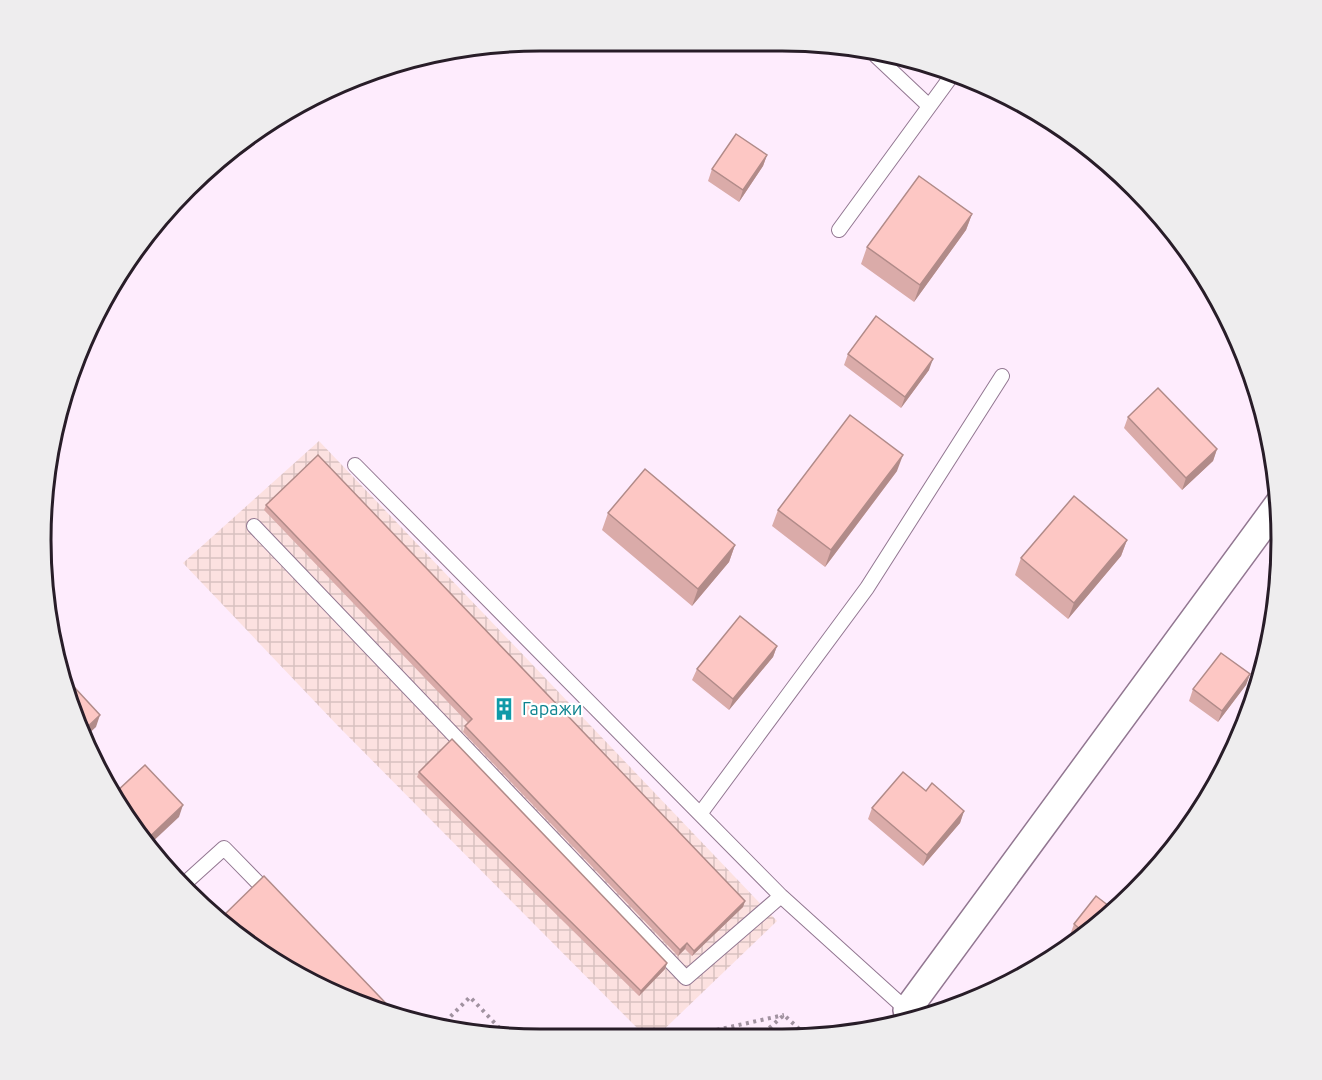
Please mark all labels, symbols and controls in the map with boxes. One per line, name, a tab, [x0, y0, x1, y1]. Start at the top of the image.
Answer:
building icon: Гаражи	[491, 696, 517, 722]
place label: Гаражи	[522, 698, 582, 718]

